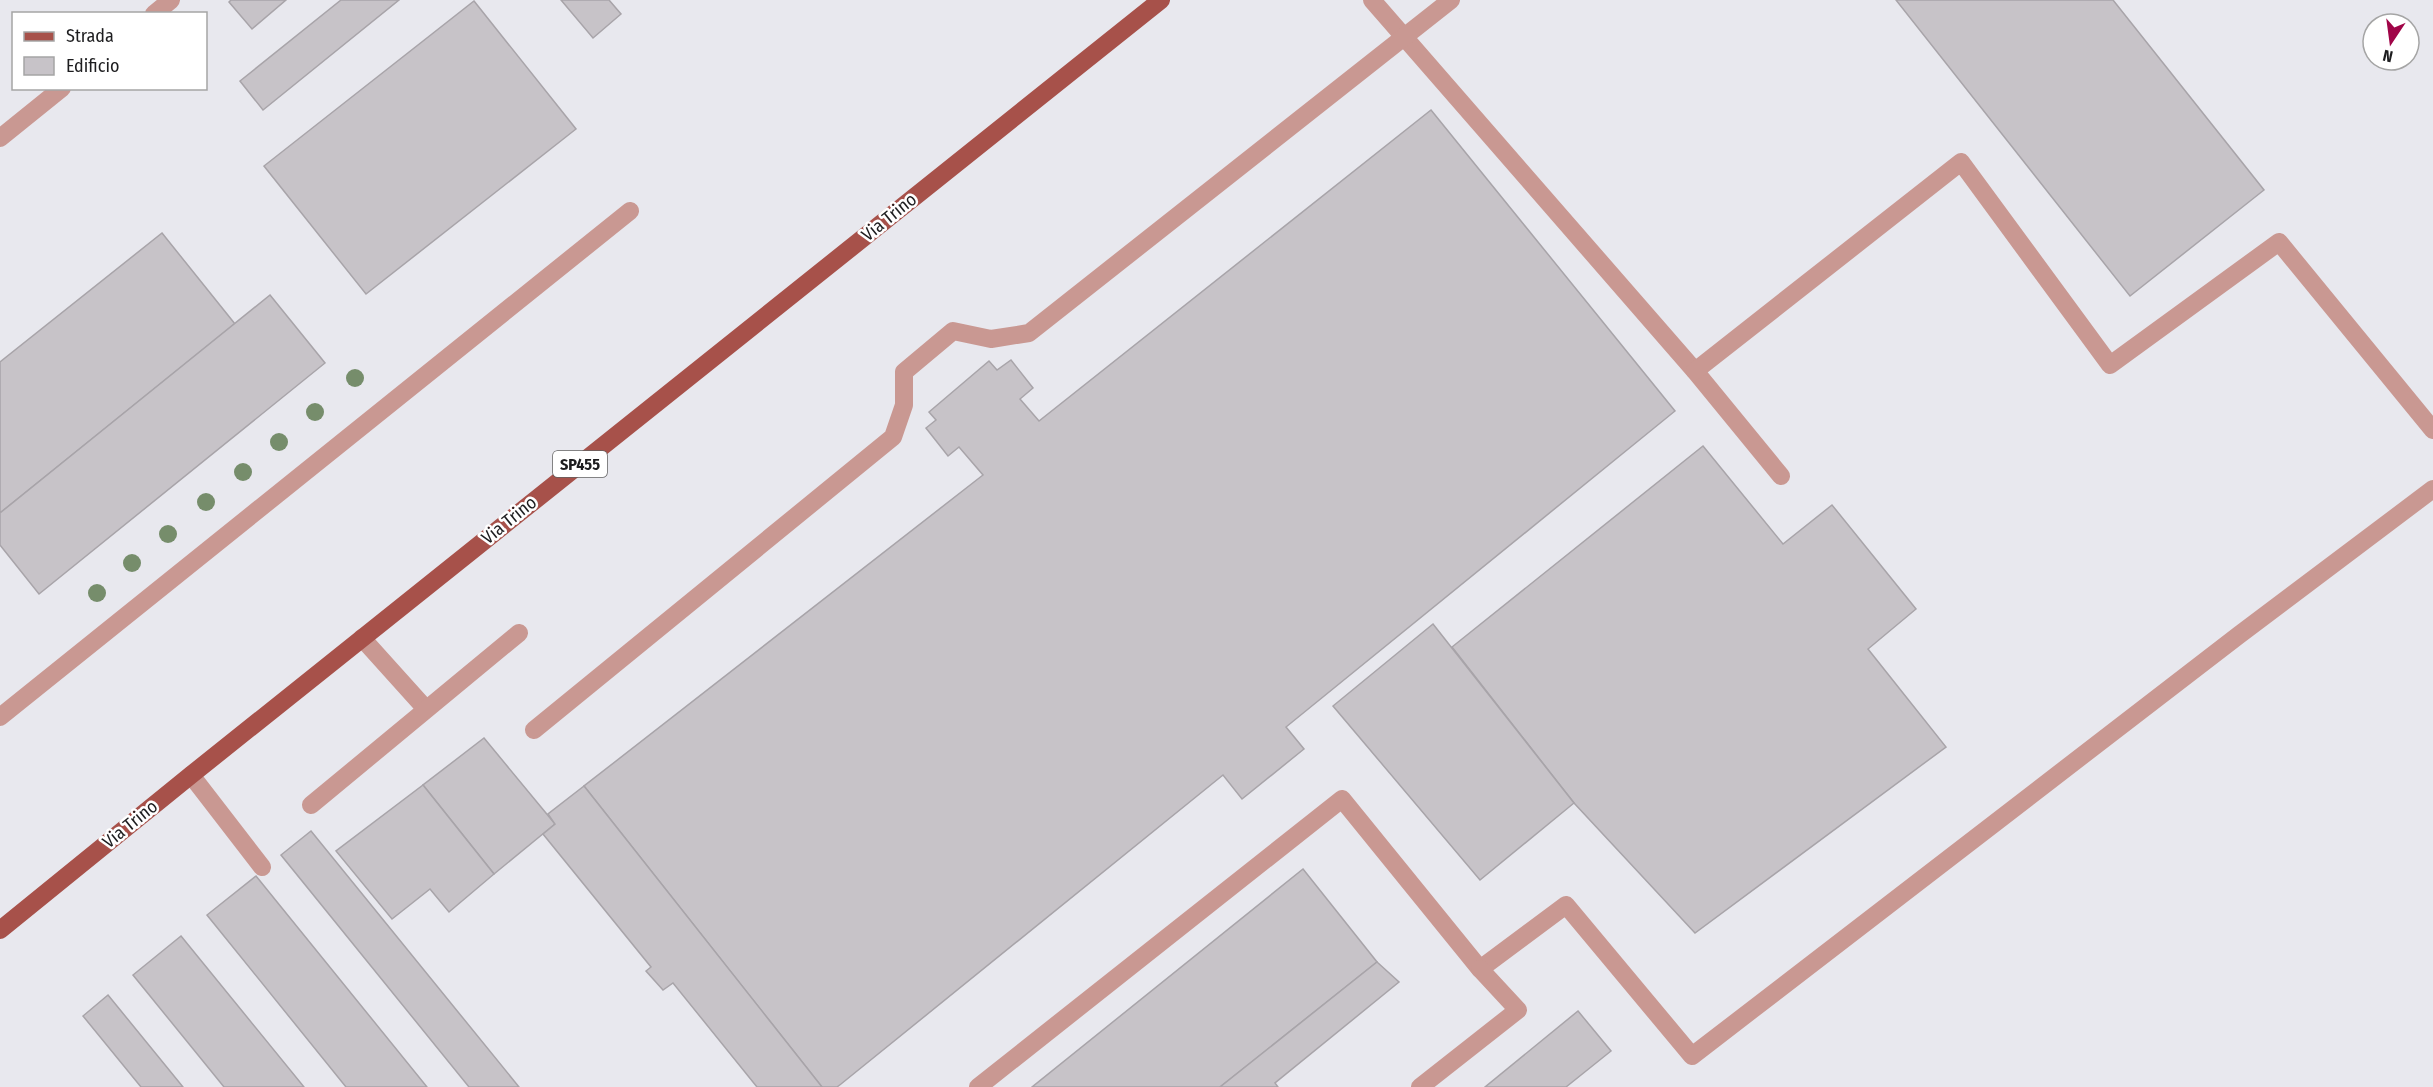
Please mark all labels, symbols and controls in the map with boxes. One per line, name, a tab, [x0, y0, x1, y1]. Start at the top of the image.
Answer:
legend	[12, 12, 207, 90]
north arrow	[2361, 12, 2421, 72]
text: Strada	[66, 25, 114, 47]
text: N	[2381, 46, 2395, 66]
text: Edificio	[66, 55, 119, 77]
street label: Via Trino	[857, 188, 921, 246]
road number: SP455	[553, 451, 607, 477]
street label: Via Trino	[477, 491, 541, 549]
street label: Via Trino	[98, 795, 162, 853]

